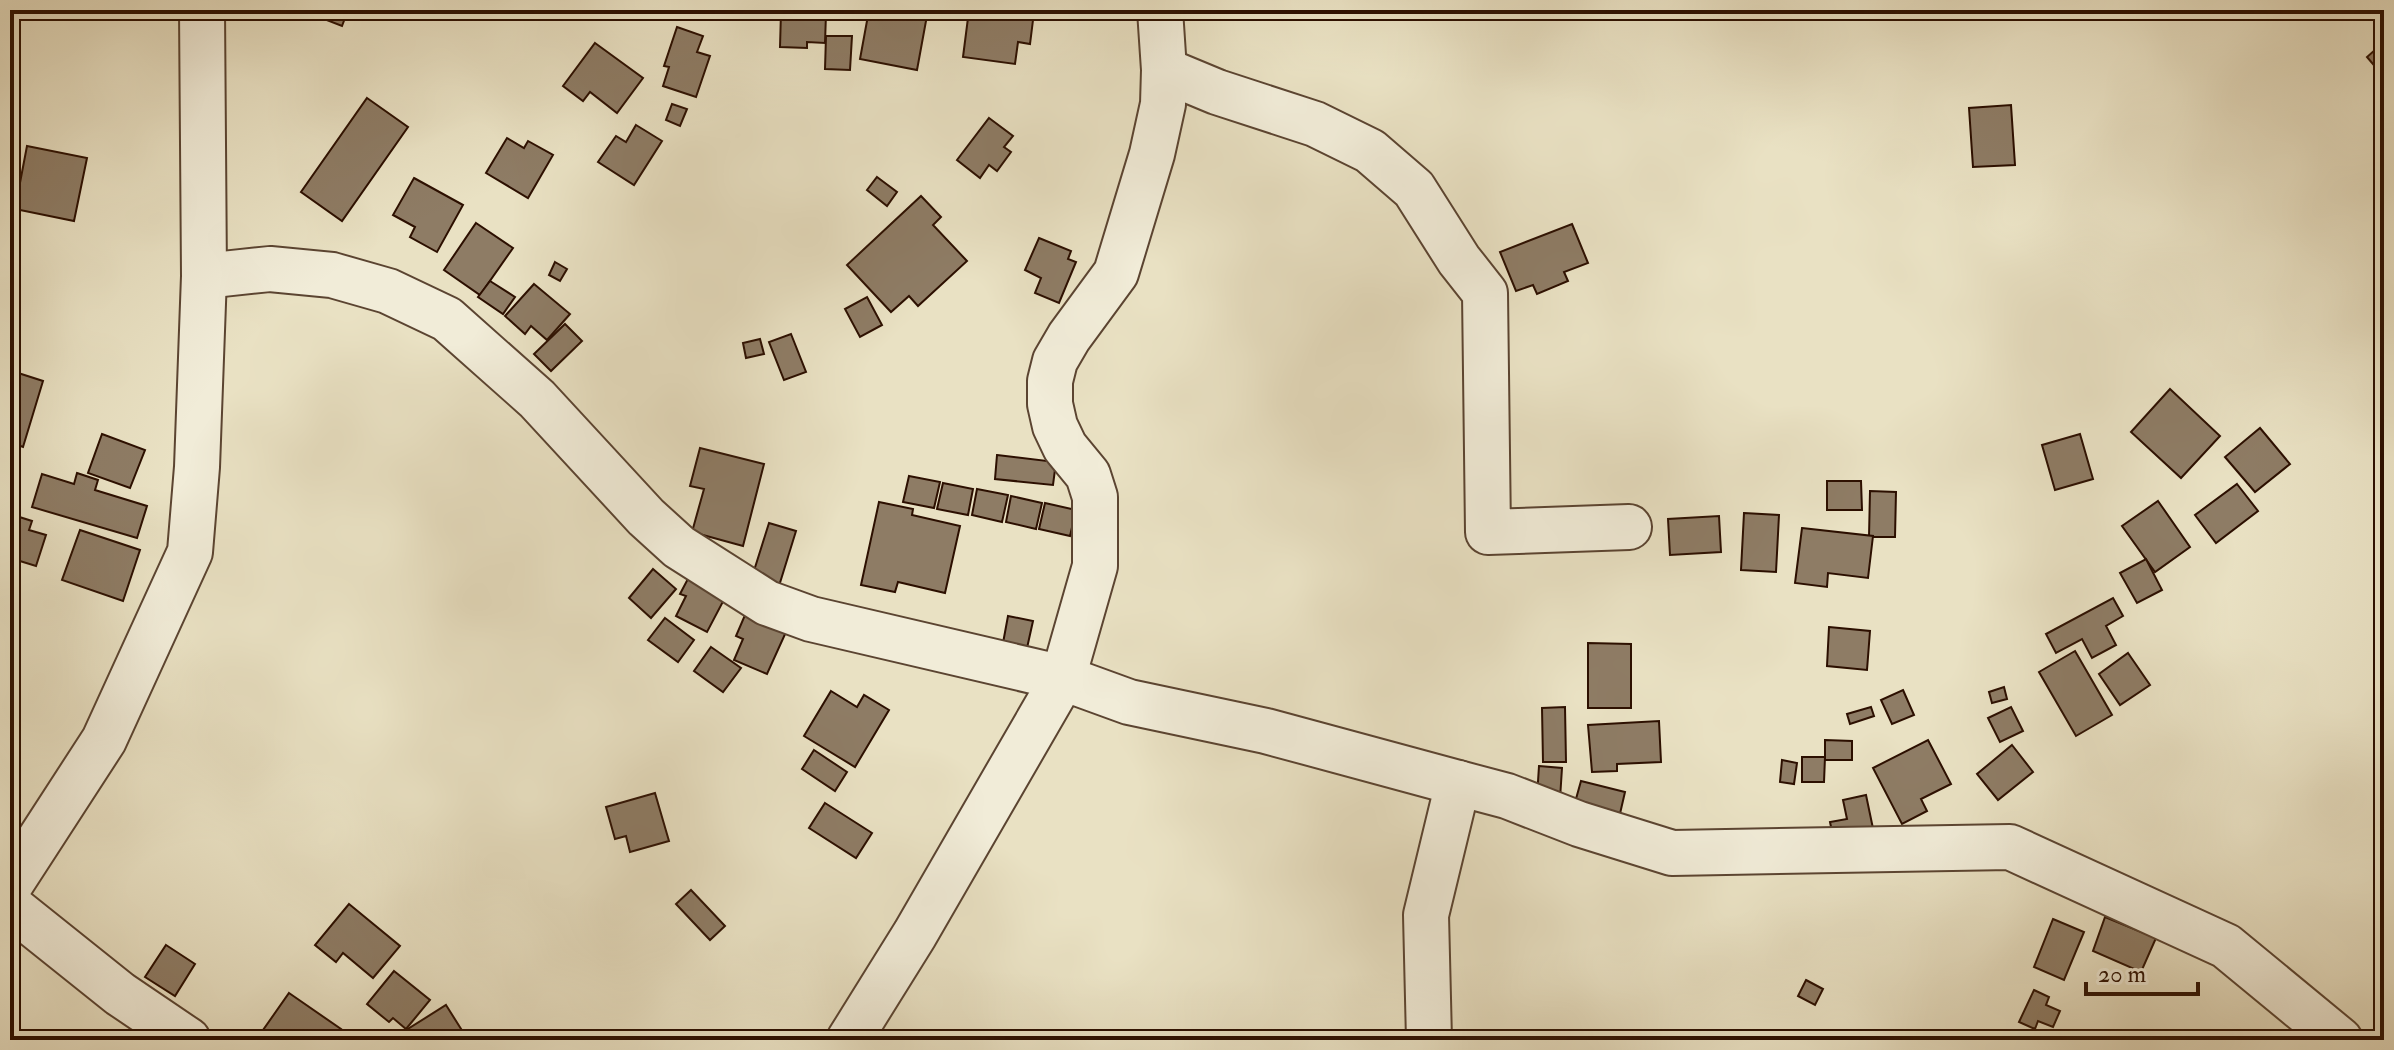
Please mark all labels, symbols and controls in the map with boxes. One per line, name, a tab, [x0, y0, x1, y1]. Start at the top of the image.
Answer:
scale bar	[2086, 946, 2198, 996]
text: 20 m	[2098, 959, 2147, 990]

